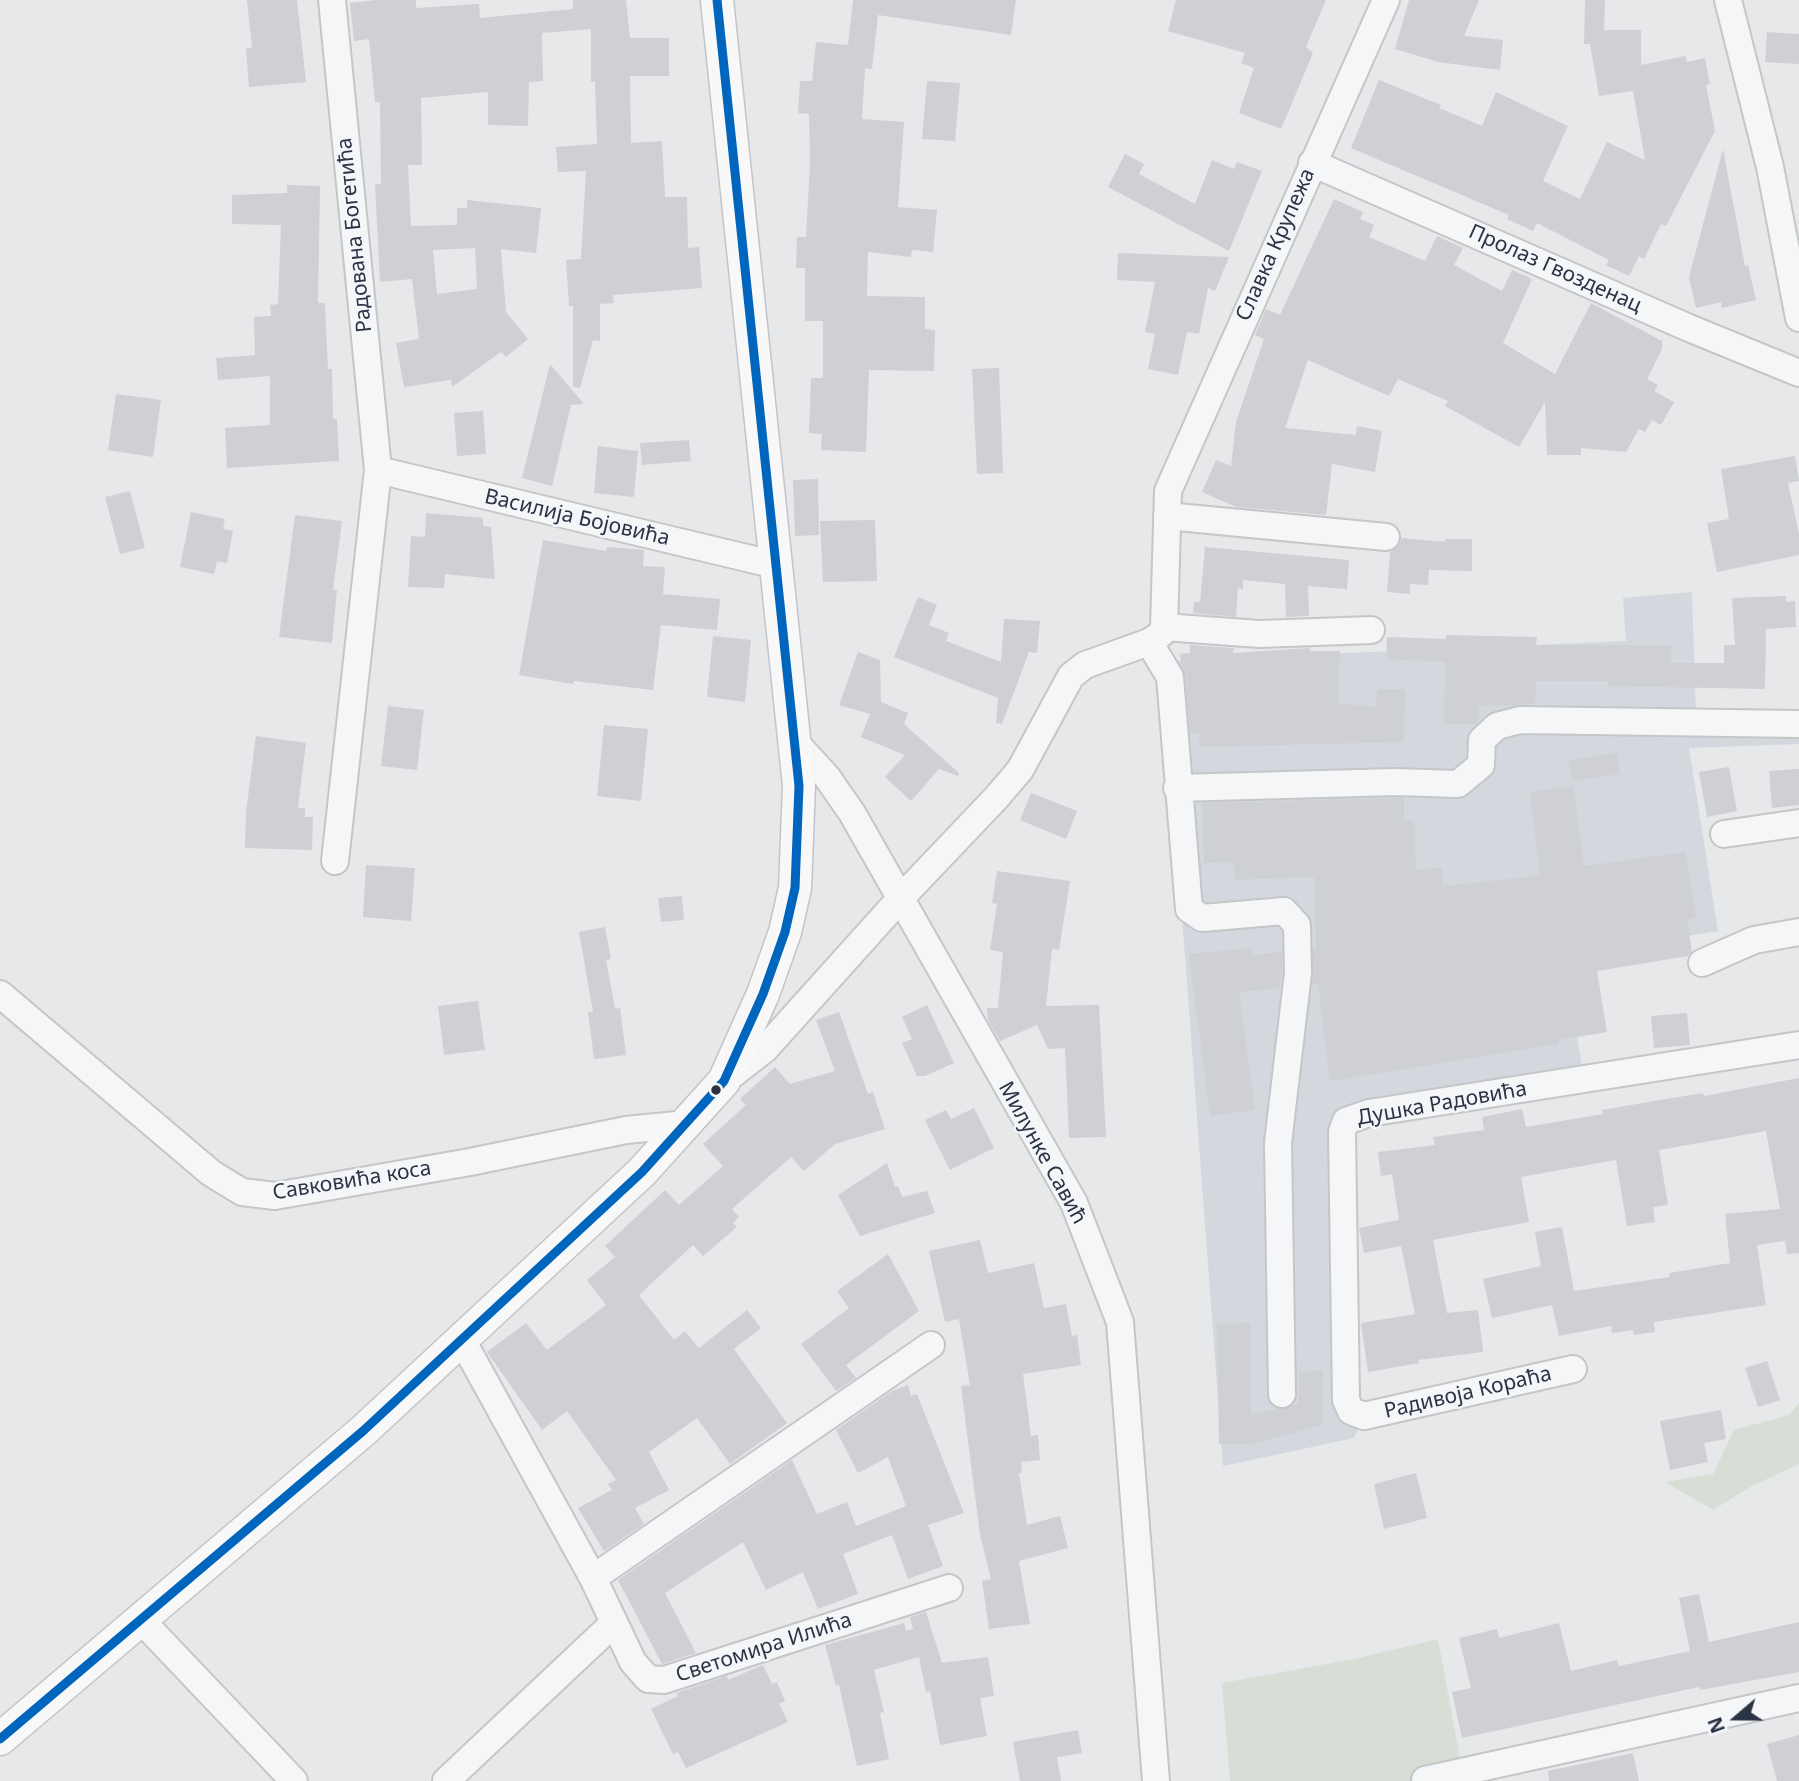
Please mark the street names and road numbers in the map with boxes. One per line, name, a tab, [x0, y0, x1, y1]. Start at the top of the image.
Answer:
street label: Радована Богетића	[332, 136, 378, 334]
street label: Славка Крупежа	[1231, 165, 1321, 325]
street label: Пролаз Гвозденац	[1465, 220, 1645, 318]
street label: Василија Бојовића	[482, 484, 672, 552]
street label: Милунке Савић	[993, 1077, 1091, 1229]
street label: Душка Радовића	[1355, 1077, 1529, 1131]
street label: Савковића коса	[271, 1156, 433, 1206]
street label: Радивоја Кораћа	[1382, 1362, 1554, 1424]
street label: Светомира Илића	[673, 1608, 855, 1688]

